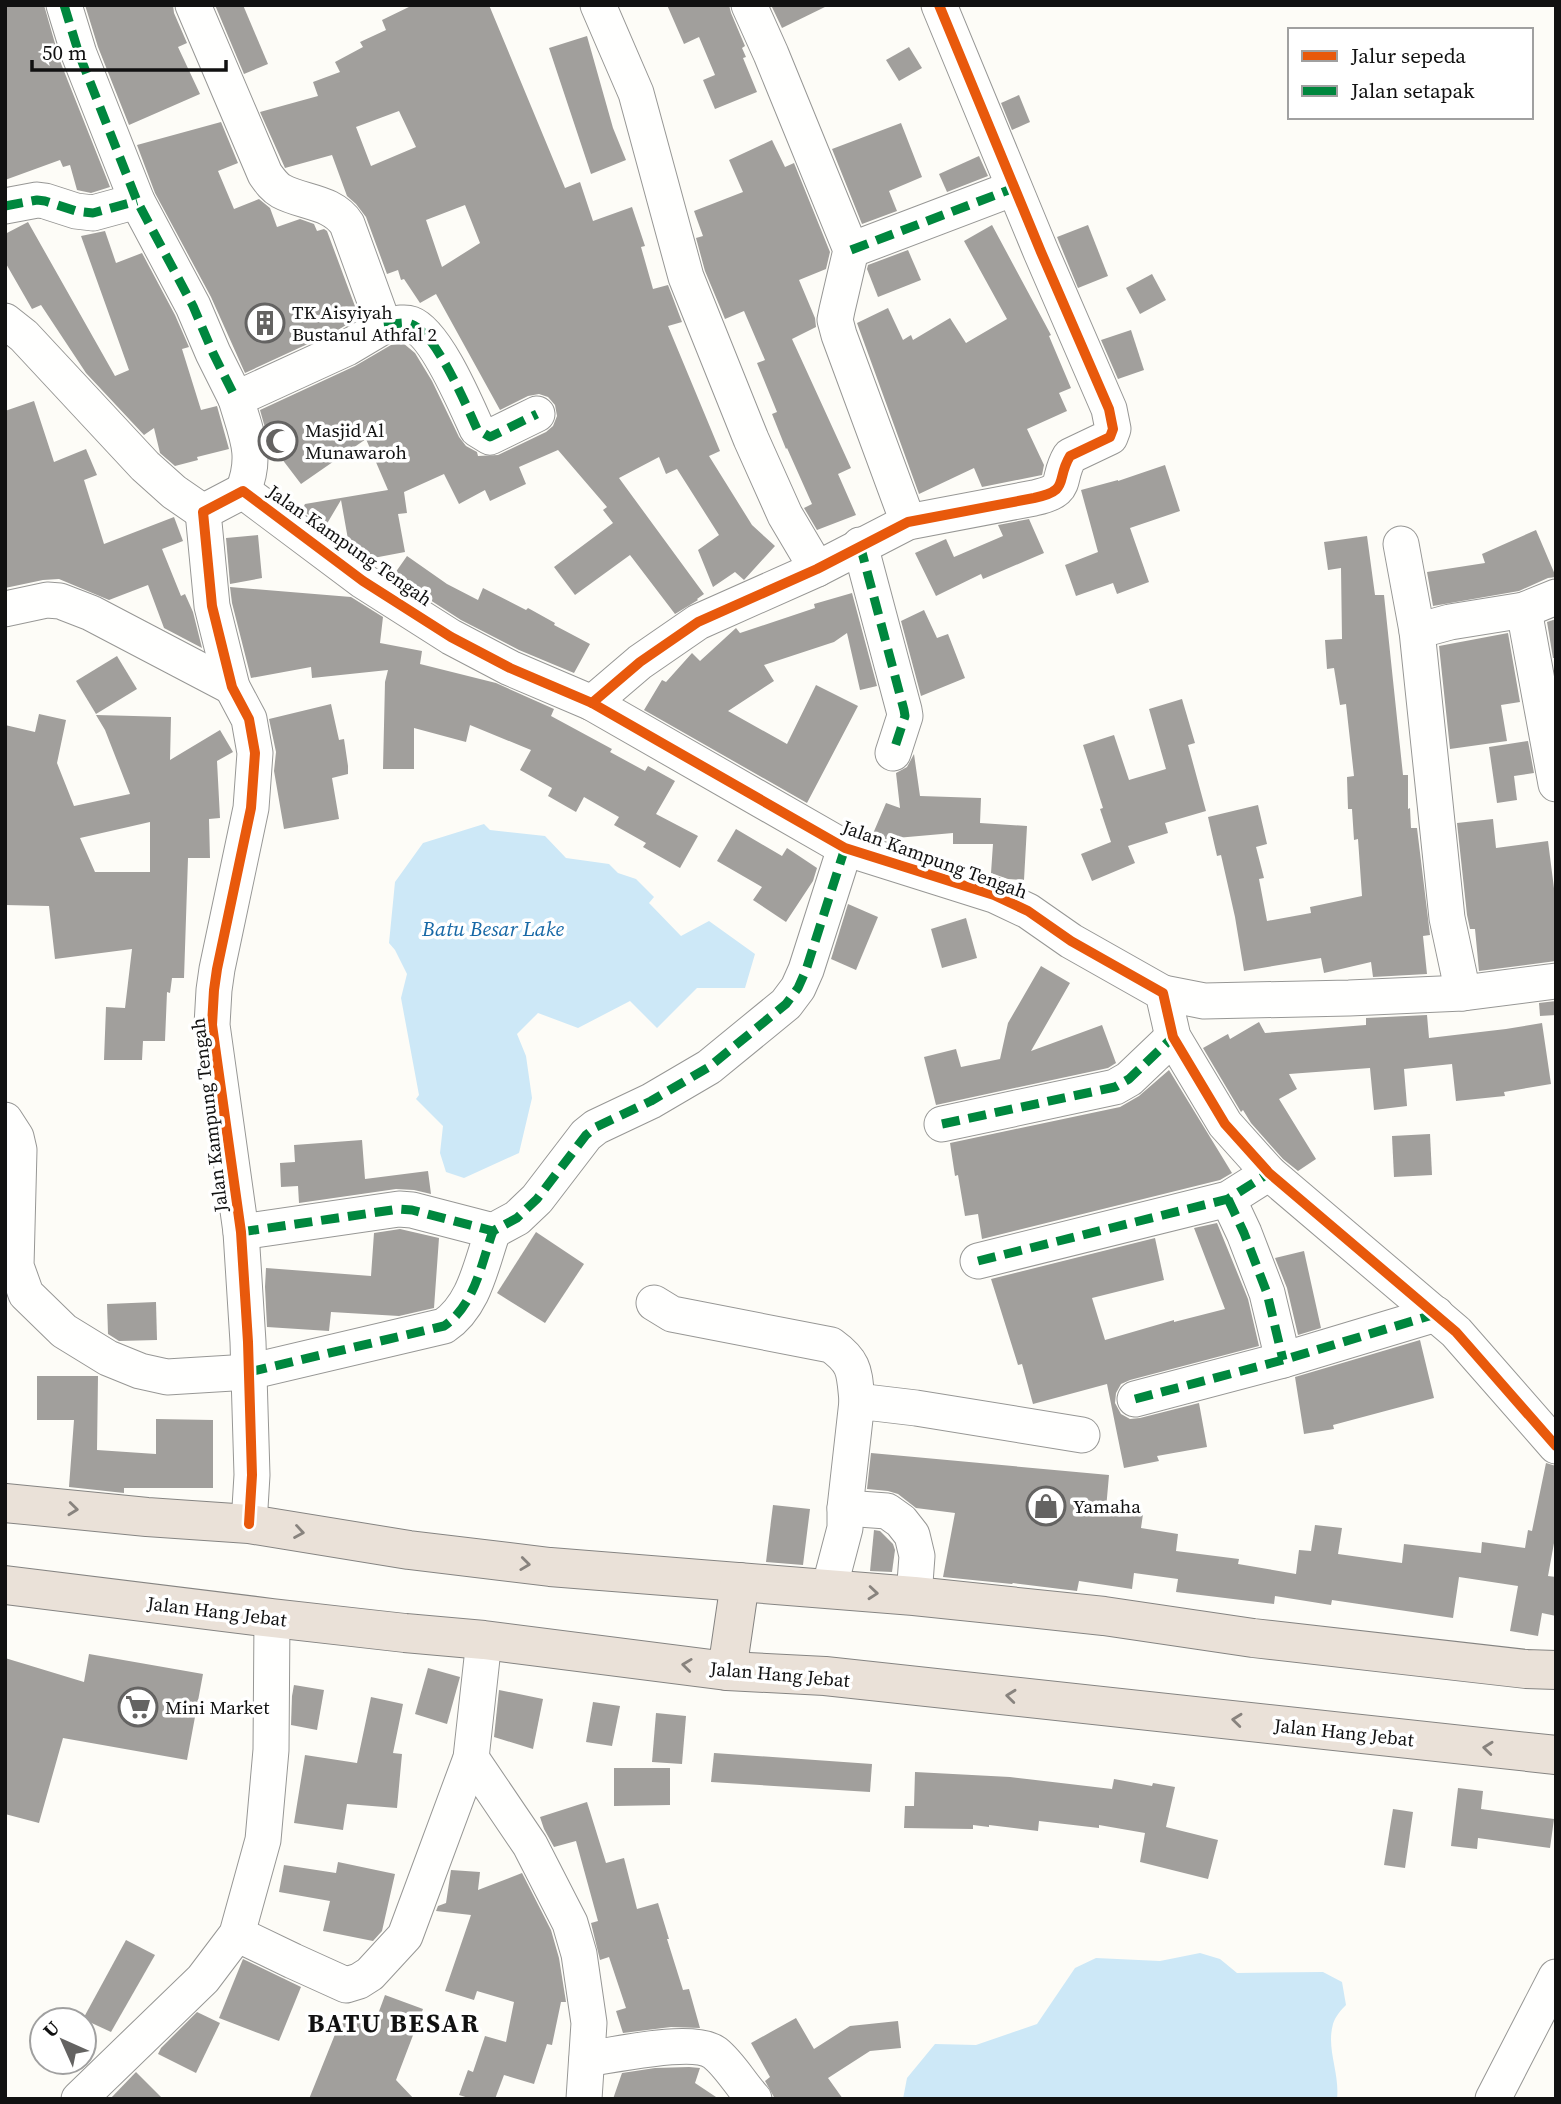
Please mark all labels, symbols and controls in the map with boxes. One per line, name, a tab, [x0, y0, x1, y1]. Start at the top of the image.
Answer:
scale bar	[32, 28, 226, 72]
legend	[1288, 28, 1533, 119]
text: 50 m	[42, 38, 87, 67]
text: Jalur sepeda	[1350, 41, 1466, 70]
text: Jalan setapak	[1350, 76, 1475, 105]
place label: TK Aisyiyah Bustanul Athfal 2	[292, 299, 437, 347]
building icon: TK Aisyiyah Bustanul Athfal 2	[244, 302, 286, 344]
place label: Masjid Al Munawaroh	[305, 417, 407, 465]
mosque icon: Masjid Al Munawaroh	[257, 420, 299, 462]
street label: Jalan Kampung Tengah	[262, 478, 438, 612]
street label: Jalan Kampung Tengah	[838, 813, 1031, 905]
water label: Batu Besar Lake	[421, 914, 564, 943]
street label: Jalan Kampung Tengah	[184, 1016, 234, 1215]
shop icon: Yamaha	[1025, 1485, 1067, 1527]
place label: Yamaha	[1073, 1493, 1141, 1519]
one-way arrow	[67, 1502, 79, 1517]
one-way arrow	[293, 1524, 305, 1539]
one-way arrow	[519, 1556, 530, 1571]
one-way arrow	[868, 1585, 879, 1600]
street label: Jalan Hang Jebat	[145, 1589, 289, 1633]
street label: Jalan Hang Jebat	[708, 1655, 852, 1693]
one-way arrow	[681, 1658, 693, 1673]
supermarket icon: Mini Market	[117, 1686, 159, 1728]
one-way arrow	[1005, 1688, 1017, 1703]
place label: Mini Market	[165, 1694, 270, 1720]
street label: Jalan Hang Jebat	[1272, 1712, 1416, 1752]
one-way arrow	[1232, 1713, 1243, 1728]
one-way arrow	[1482, 1740, 1494, 1755]
district label: BATU BESAR	[308, 2005, 481, 2041]
north arrow	[28, 2006, 98, 2076]
text: U	[37, 2015, 65, 2043]

